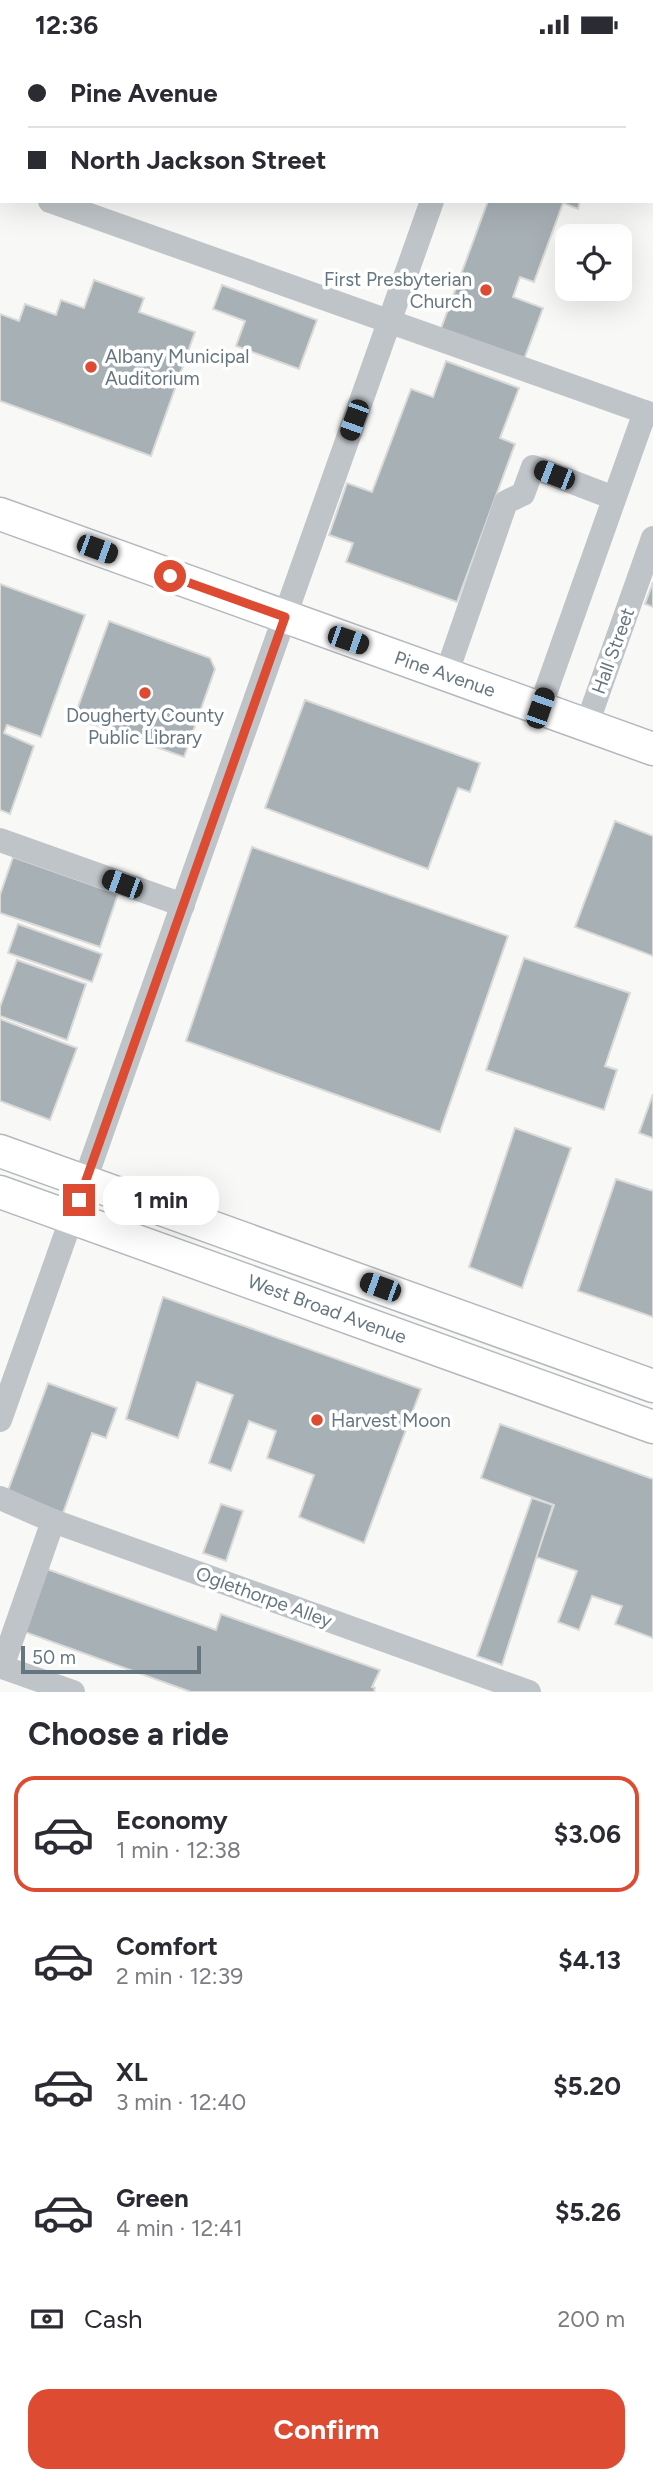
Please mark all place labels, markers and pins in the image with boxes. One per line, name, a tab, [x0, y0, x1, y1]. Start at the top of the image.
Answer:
place label: First Presbyterian Church	[324, 268, 472, 313]
marker: First Presbyterian Church	[478, 282, 494, 298]
place label: Albany Municipal Auditorium	[105, 345, 250, 390]
marker: Albany Municipal Auditorium	[83, 359, 99, 375]
marker: Dougherty County Public Library	[137, 685, 153, 701]
place label: Dougherty County Public Library	[66, 704, 224, 749]
place label: Harvest Moon	[331, 1409, 451, 1432]
marker: Harvest Moon	[309, 1412, 325, 1428]

